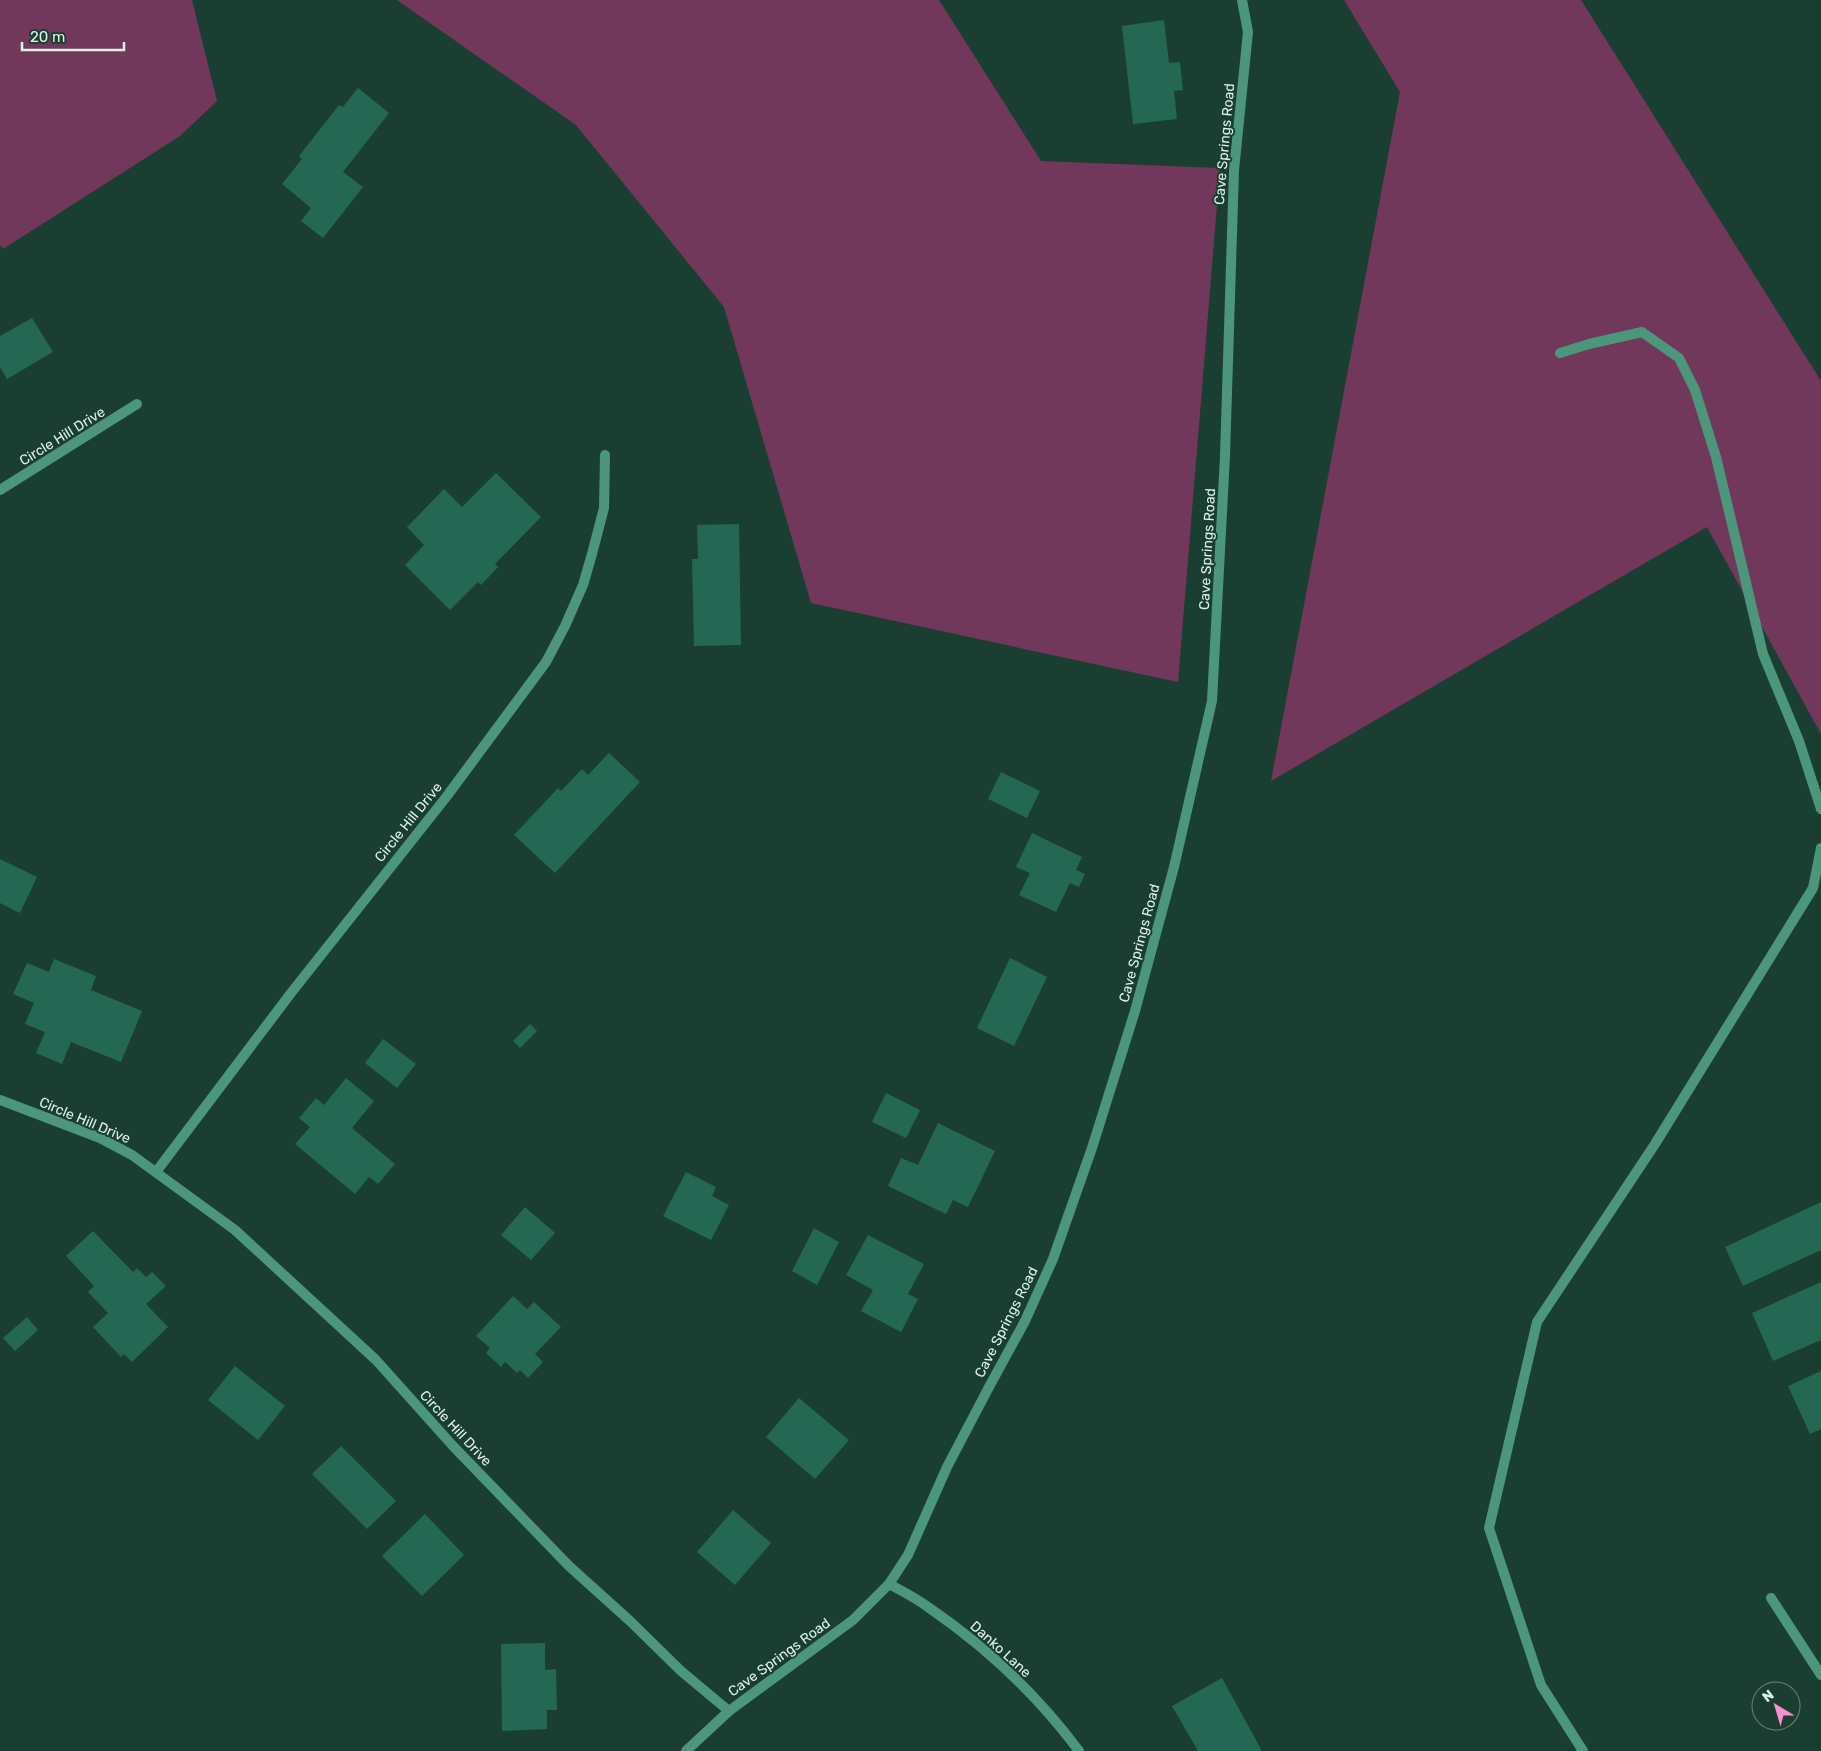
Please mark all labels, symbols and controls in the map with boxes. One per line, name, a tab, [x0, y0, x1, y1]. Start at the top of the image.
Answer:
scale bar	[22, 20, 125, 52]
text: 20 m	[30, 28, 65, 46]
street label: Cave Springs Road	[1211, 83, 1238, 206]
street label: Circle Hill Drive	[16, 403, 108, 469]
street label: Cave Springs Road	[1196, 488, 1219, 610]
street label: Circle Hill Drive	[371, 779, 446, 866]
street label: Cave Springs Road	[1115, 882, 1163, 1004]
street label: Circle Hill Drive	[37, 1094, 133, 1147]
street label: Cave Springs Road	[971, 1264, 1042, 1380]
street label: Circle Hill Drive	[416, 1387, 495, 1470]
street label: Cave Springs Road	[725, 1615, 834, 1700]
street label: Danko Lane	[967, 1618, 1035, 1681]
north arrow	[1751, 1681, 1801, 1731]
text: N	[1759, 1686, 1778, 1706]

